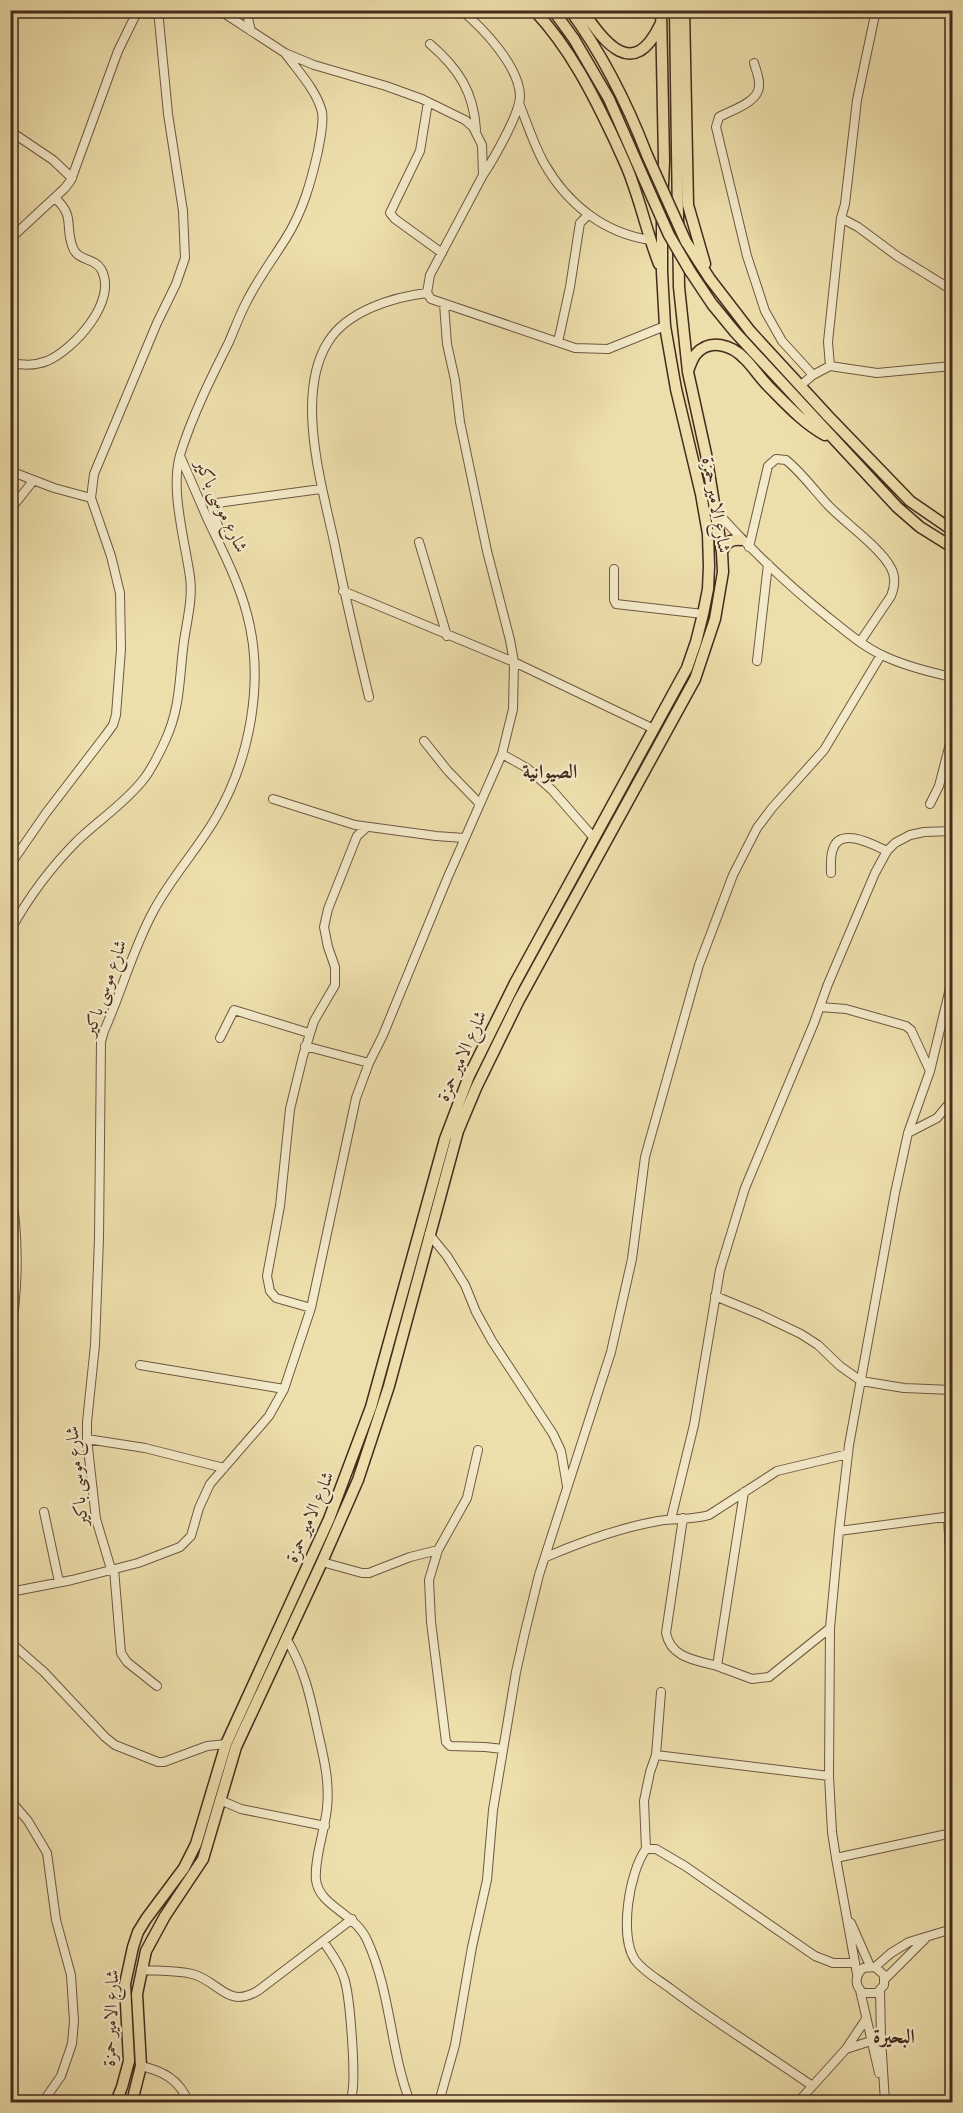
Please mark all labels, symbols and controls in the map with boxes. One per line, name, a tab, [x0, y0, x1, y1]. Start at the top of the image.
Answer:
street label: شارع موسى باكير	[186, 454, 253, 558]
street label: شارع الامير حمزة	[693, 455, 736, 555]
district label: الصيوانية	[523, 760, 577, 785]
street label: شارع موسى باكير	[77, 937, 135, 1042]
street label: شارع الامير حمزة	[432, 1007, 495, 1106]
street label: شارع موسى باكير	[60, 1425, 97, 1529]
street label: شارع الامير حمزة	[280, 1468, 342, 1567]
street label: شارع الامير حمزة	[98, 1969, 127, 2067]
district label: البحيرة	[873, 2025, 915, 2050]

